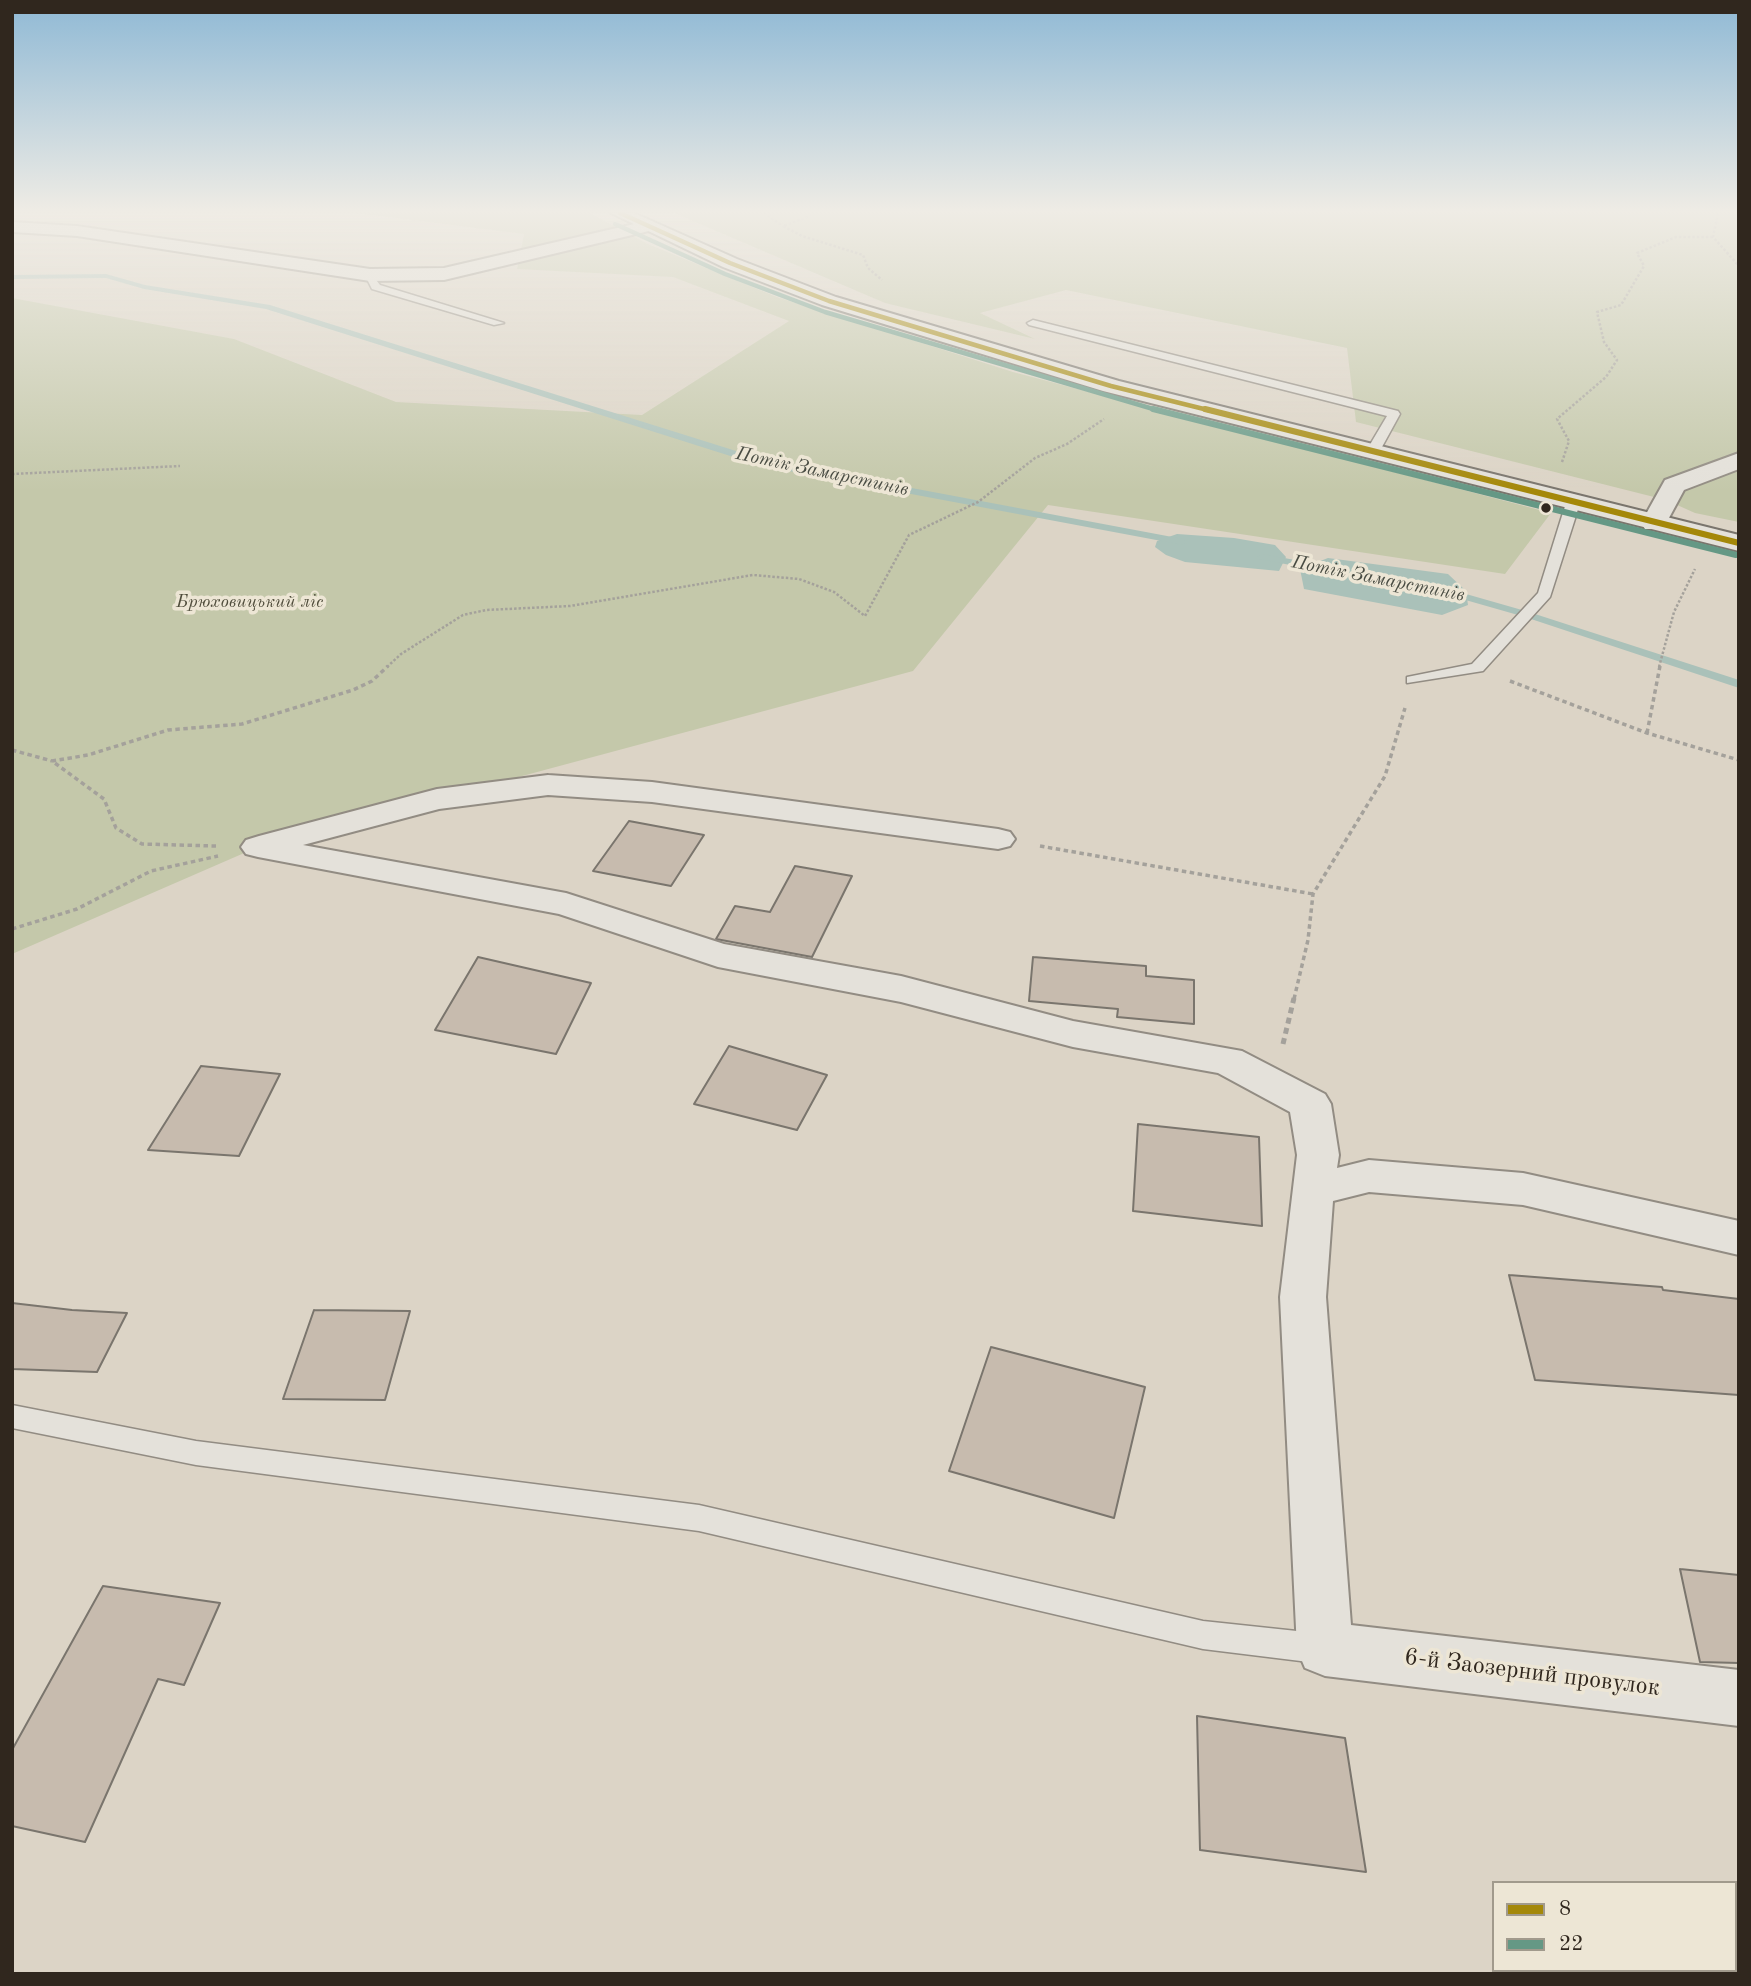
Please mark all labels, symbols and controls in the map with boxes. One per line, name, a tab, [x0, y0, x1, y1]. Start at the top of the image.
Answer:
water label: Потік Замарстинів	[734, 443, 910, 501]
unlabelled marker	[1539, 501, 1553, 515]
water label: Потік Замарстинів	[1289, 551, 1467, 607]
park label: Брюховицький ліс	[176, 591, 324, 613]
street label: 6-й Заозерний провулок	[1403, 1643, 1661, 1703]
legend	[1492, 1881, 1737, 1972]
text: 8	[1559, 1899, 1571, 1920]
text: 22	[1559, 1934, 1583, 1955]

